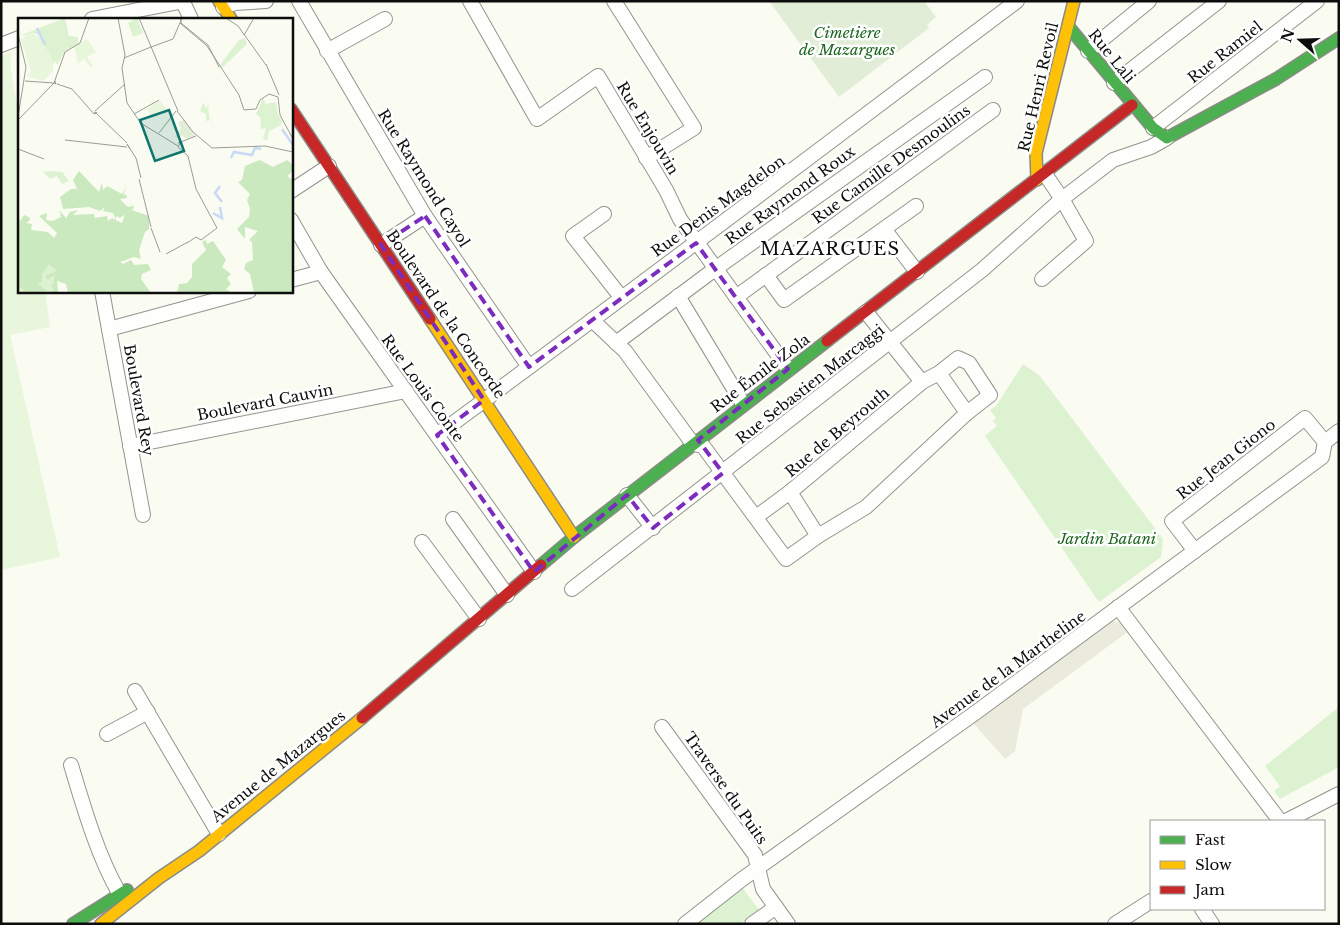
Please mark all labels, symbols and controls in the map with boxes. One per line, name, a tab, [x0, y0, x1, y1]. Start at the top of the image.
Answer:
north arrow	[1275, 15, 1325, 65]
street label: Rue Ramiel	[1184, 17, 1266, 87]
inset map	[18, 18, 292, 292]
street label: Rue Henri Revoil	[1014, 20, 1062, 154]
park label: Cimetière de Mazargues	[799, 23, 895, 59]
street label: Rue Lali	[1084, 25, 1140, 87]
text: N	[1277, 26, 1298, 45]
street label: Rue Enjouvin	[613, 78, 683, 178]
street label: Rue Camille Desmoulins	[808, 100, 974, 228]
street label: Rue Raymond Cayol	[374, 106, 474, 250]
street label: Rue Raymond Roux	[722, 142, 858, 248]
street label: Rue Denis Magdelon	[647, 151, 789, 261]
street label: Boulevard de la Concorde	[382, 226, 510, 402]
district label: MAZARGUES	[760, 238, 900, 260]
street label: Rue Sebastien Marcaggi	[732, 320, 888, 448]
street label: Rue Émile Zola	[707, 329, 814, 416]
street label: Rue Louis Conte	[378, 331, 468, 445]
street label: Boulevard Rey	[120, 343, 158, 458]
street label: Boulevard Cauvin	[195, 379, 335, 425]
street label: Rue de Beyrouth	[781, 383, 893, 481]
street label: Rue Jean Giono	[1173, 414, 1279, 503]
park label: Jardin Batani	[1057, 529, 1157, 548]
street label: Avenue de la Martheline	[926, 606, 1089, 732]
street label: Avenue de Mazargues	[206, 706, 349, 827]
street label: Traverse du Puits	[680, 728, 772, 848]
legend	[1150, 820, 1325, 910]
text: Fast	[1195, 830, 1226, 849]
text: Slow	[1195, 855, 1232, 874]
text: Jam	[1193, 880, 1225, 899]

